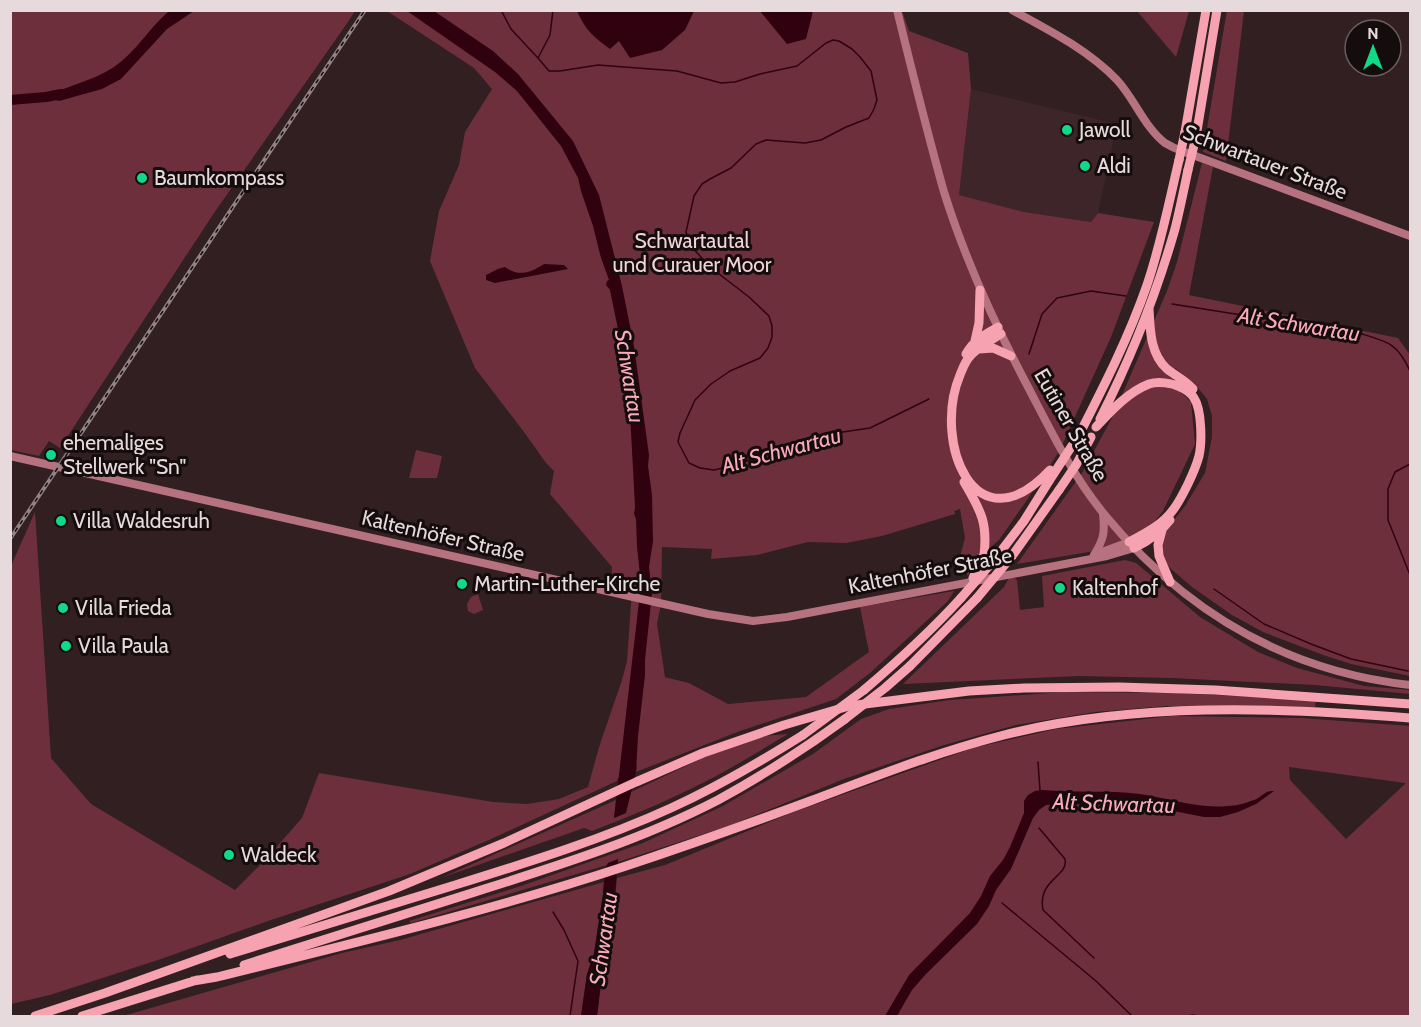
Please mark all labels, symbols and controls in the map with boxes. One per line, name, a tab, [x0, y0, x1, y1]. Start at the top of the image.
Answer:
north arrow	[1343, 18, 1403, 78]
text: N	[1367, 24, 1379, 43]
place label: Jawoll	[1078, 117, 1131, 142]
street label: Schwartauer Straße	[1180, 119, 1351, 204]
marker: Jawoll	[1060, 123, 1074, 137]
place label: Aldi	[1097, 153, 1131, 178]
marker: Aldi	[1078, 159, 1092, 173]
place label: Baumkompass	[154, 165, 284, 190]
marker: Baumkompass	[135, 171, 149, 185]
park label: Schwartautal und Curauer Moor	[613, 228, 772, 277]
water label: Alt Schwartau	[1235, 301, 1362, 347]
water label: Schwartau	[609, 327, 650, 425]
street label: Eutiner Straße	[1029, 364, 1114, 486]
water label: Alt Schwartau	[717, 422, 844, 480]
place label: ehemaliges Stellwerk "Sn"	[63, 430, 186, 479]
marker: ehemaliges Stellwerk "Sn"	[44, 448, 58, 462]
street label: Kaltenhöfer Straße	[359, 505, 527, 566]
place label: Villa Waldesruh	[73, 508, 210, 533]
marker: Villa Waldesruh	[54, 514, 68, 528]
street label: Kaltenhöfer Straße	[846, 542, 1014, 599]
place label: Martin-Luther-Kirche	[474, 571, 661, 596]
place label: Kaltenhof	[1072, 575, 1158, 600]
marker: Martin-Luther-Kirche	[455, 577, 469, 591]
marker: Kaltenhof	[1053, 581, 1067, 595]
place label: Villa Frieda	[75, 595, 172, 620]
marker: Villa Frieda	[56, 601, 70, 615]
place label: Villa Paula	[78, 633, 169, 658]
marker: Villa Paula	[59, 639, 73, 653]
water label: Alt Schwartau	[1051, 788, 1176, 819]
place label: Waldeck	[241, 842, 317, 867]
marker: Waldeck	[222, 848, 236, 862]
water label: Schwartau	[584, 890, 623, 988]

